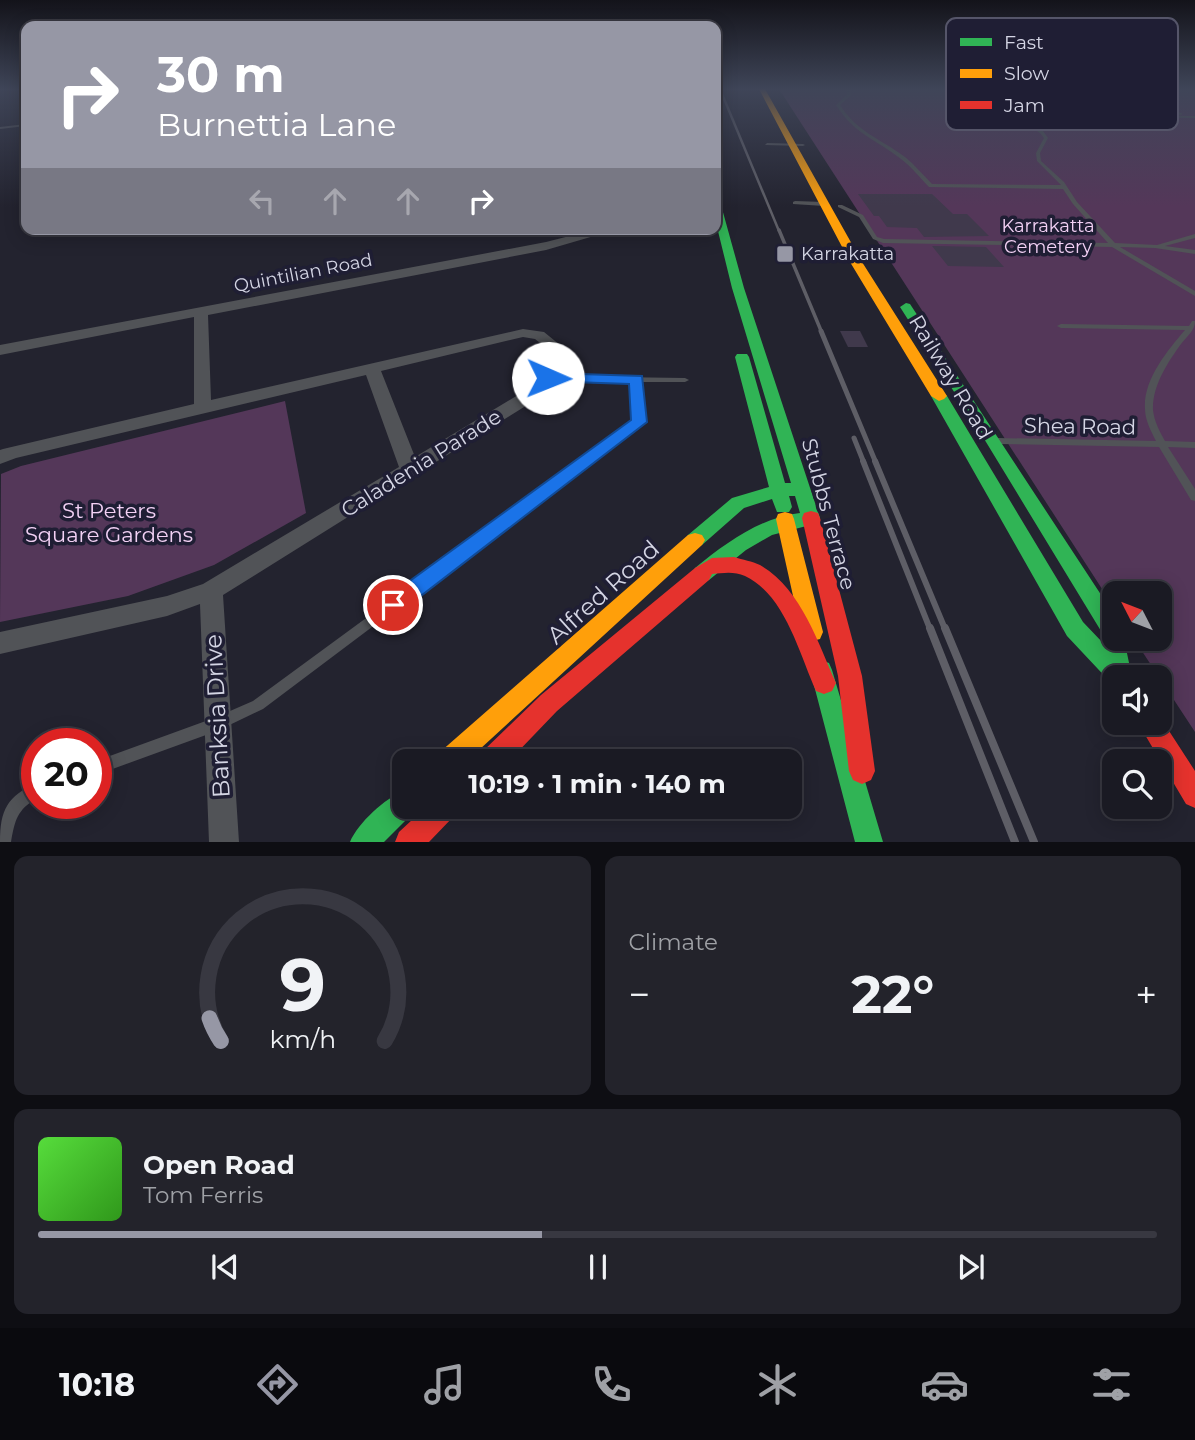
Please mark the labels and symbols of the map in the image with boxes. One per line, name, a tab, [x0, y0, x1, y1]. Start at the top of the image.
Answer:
legend	[946, 18, 1178, 130]
text: Fast	[1004, 31, 1044, 54]
text: Slow	[1004, 62, 1049, 85]
text: Jam	[1003, 94, 1045, 117]
park label: Karrakatta Cemetery	[1001, 215, 1095, 258]
place label: Karrakatta	[801, 243, 894, 265]
marker: Karrakatta	[775, 244, 795, 264]
street label: Quintilian Road	[232, 249, 374, 297]
street label: Railway Road	[904, 310, 998, 444]
position arrow	[511, 341, 585, 415]
street label: Caladenia Parade	[336, 404, 506, 522]
street label: Shea Road	[1024, 413, 1136, 439]
street label: Stubbs Terrace	[797, 435, 861, 593]
park label: St Peters Square Gardens	[25, 498, 193, 547]
street label: Alfred Road	[541, 534, 665, 650]
pin	[363, 575, 423, 635]
north arrow	[1102, 581, 1172, 651]
street label: Banksia Drive	[198, 633, 236, 799]
speed limit sign: 20	[21, 728, 112, 819]

